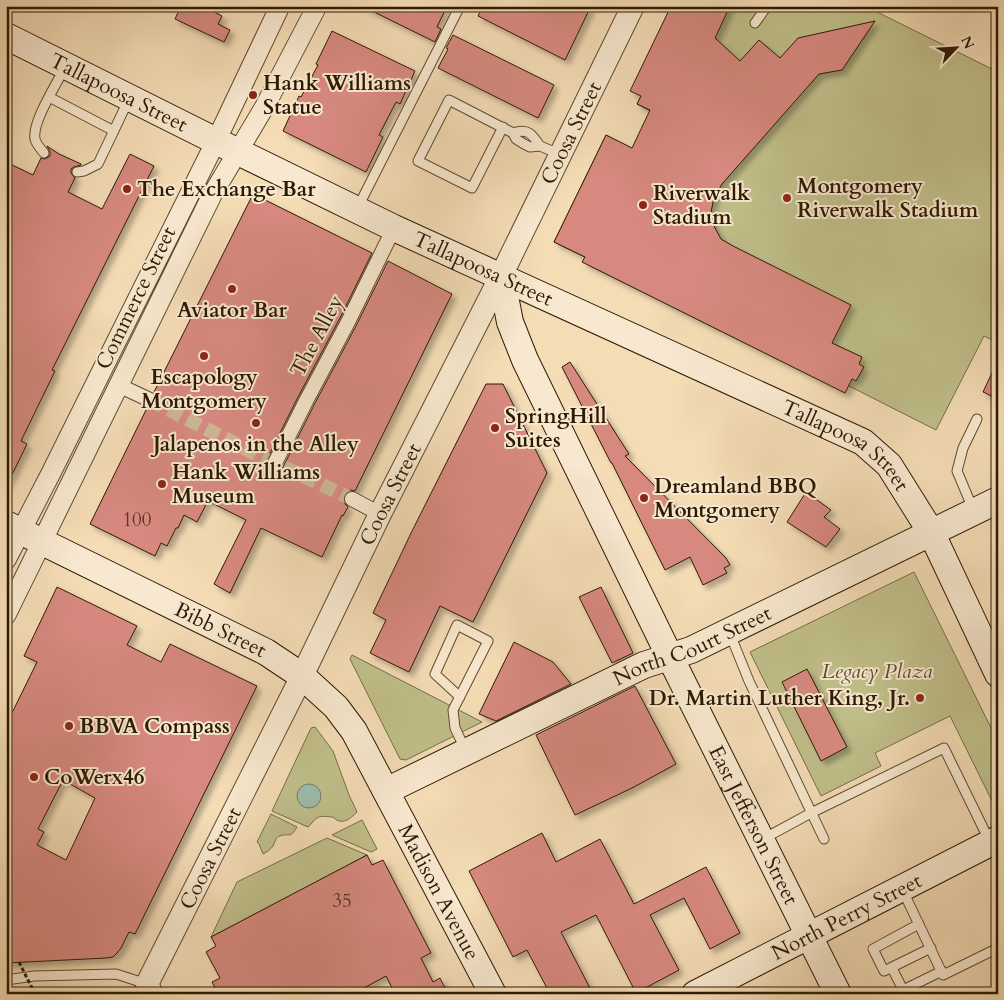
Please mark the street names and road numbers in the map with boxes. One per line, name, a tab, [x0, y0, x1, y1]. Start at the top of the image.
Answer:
street label: Tallapoosa Street	[45, 46, 193, 139]
street label: Coosa Street	[534, 76, 609, 189]
street label: Commerce Street	[89, 221, 183, 374]
street label: Tallapoosa Street	[409, 224, 558, 313]
street label: The Alley	[283, 290, 351, 382]
street label: Tallapoosa Street	[777, 392, 916, 497]
street label: Coosa Street	[352, 438, 428, 550]
street label: Bibb Street	[170, 595, 272, 665]
street label: North Court Street	[608, 598, 776, 693]
street label: East Jefferson Street	[702, 741, 806, 910]
street label: Coosa Street	[172, 802, 248, 914]
street label: Madison Avenue	[391, 819, 487, 965]
street label: North Perry Street	[766, 866, 927, 967]

